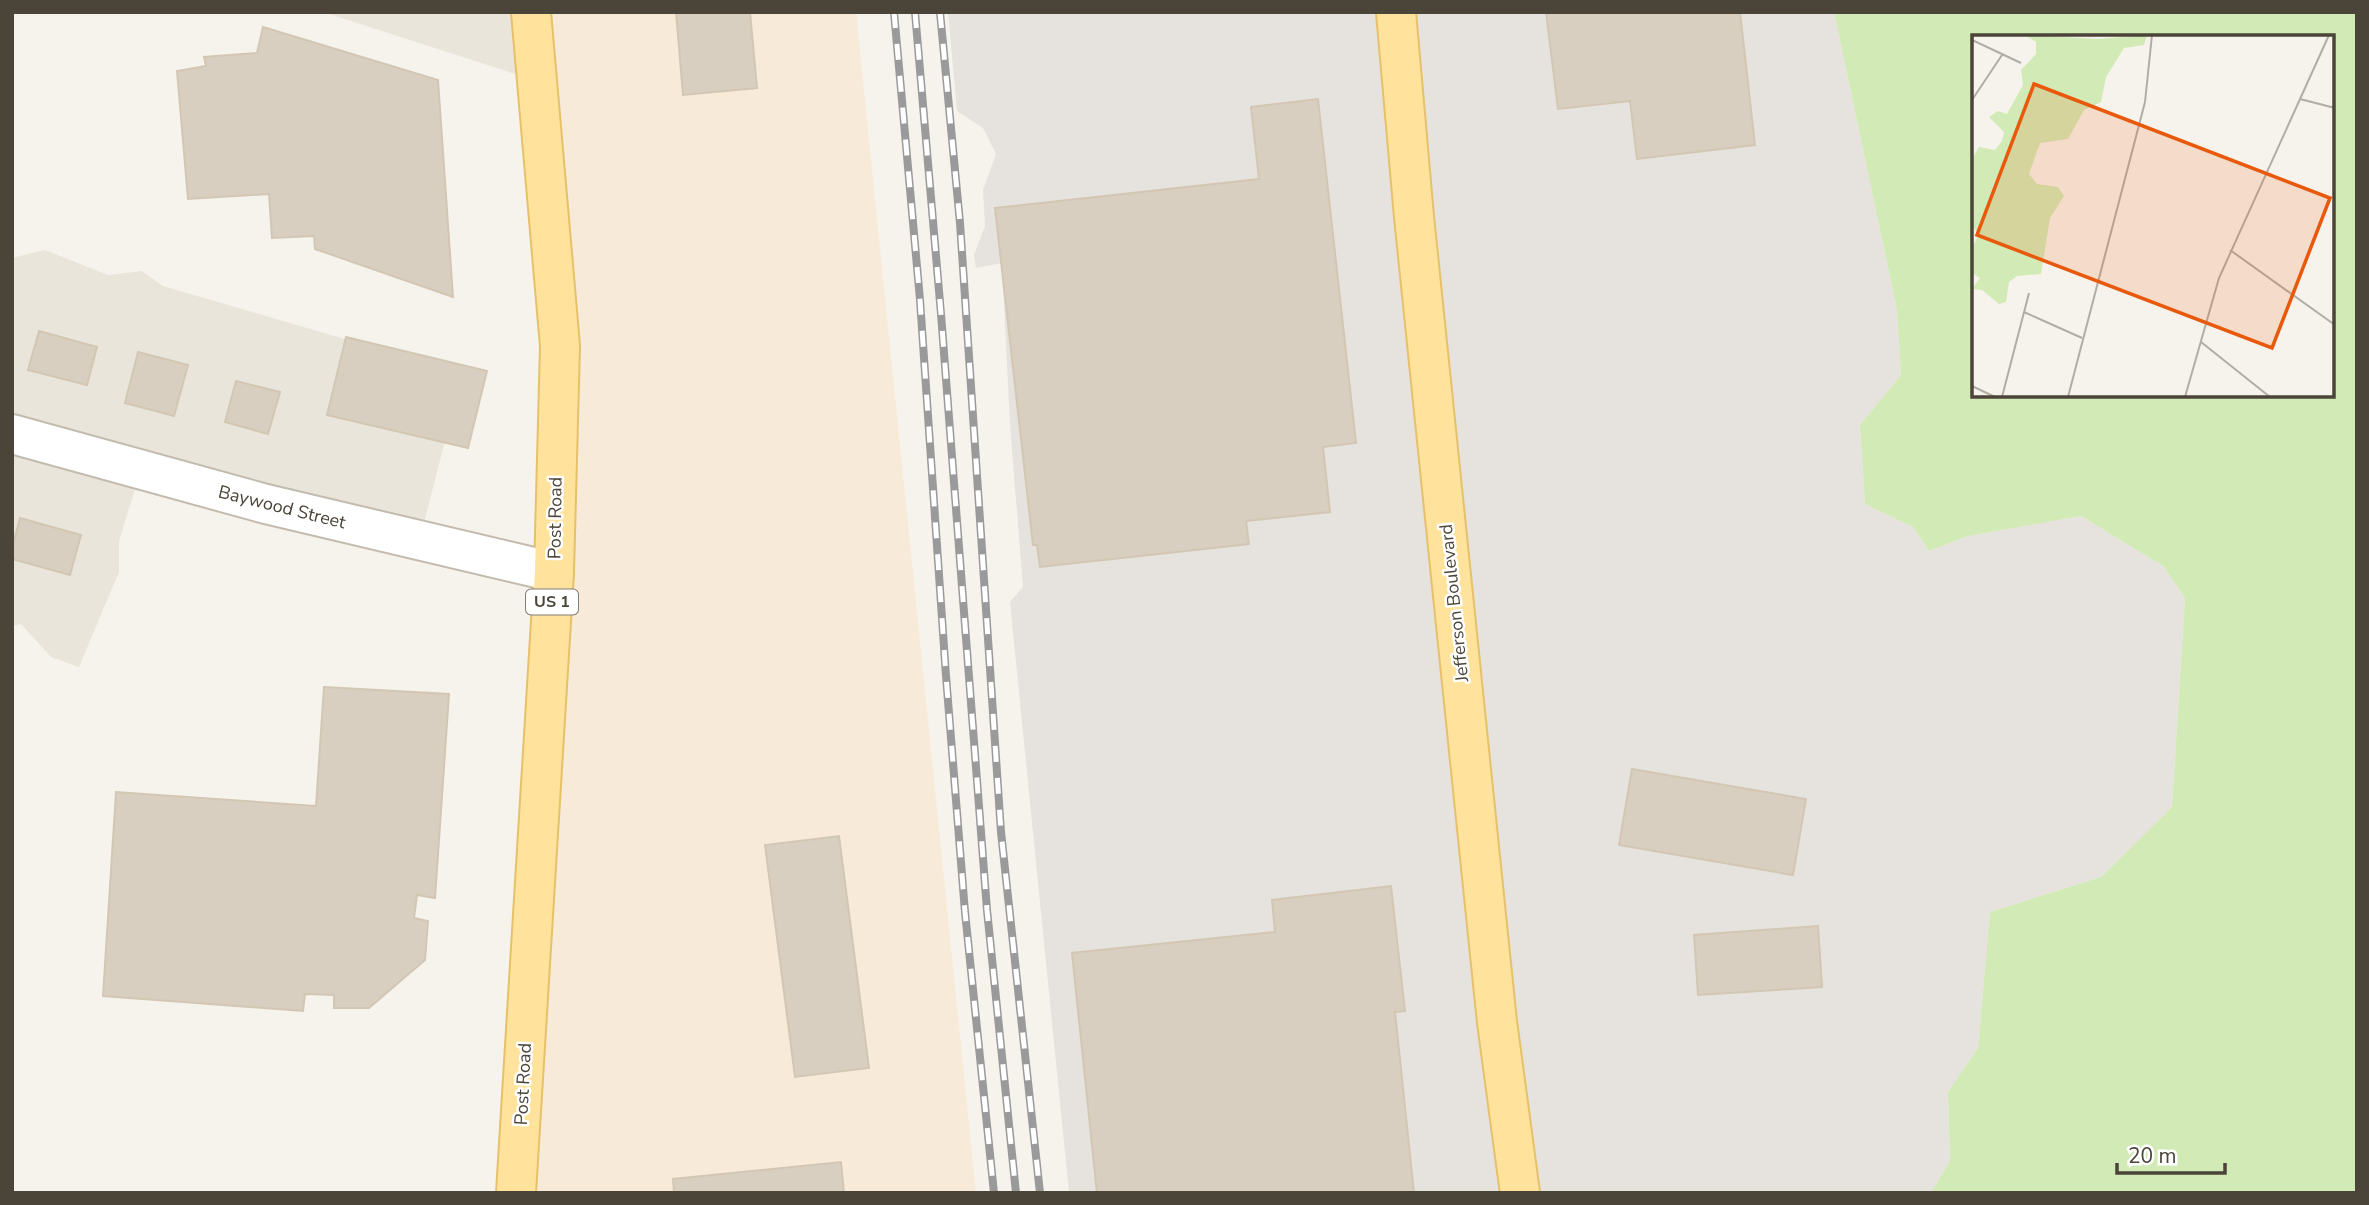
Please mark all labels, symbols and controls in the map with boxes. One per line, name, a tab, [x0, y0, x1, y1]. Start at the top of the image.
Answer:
inset map	[1972, 35, 2334, 397]
street label: Post Road	[542, 477, 568, 559]
street label: Baywood Street	[216, 480, 349, 535]
street label: Jefferson Boulevard	[1434, 523, 1474, 684]
road number: US 1	[526, 590, 578, 614]
street label: Post Road	[509, 1042, 537, 1126]
scale bar	[2117, 1132, 2226, 1176]
text: 20 m	[2128, 1142, 2177, 1170]

